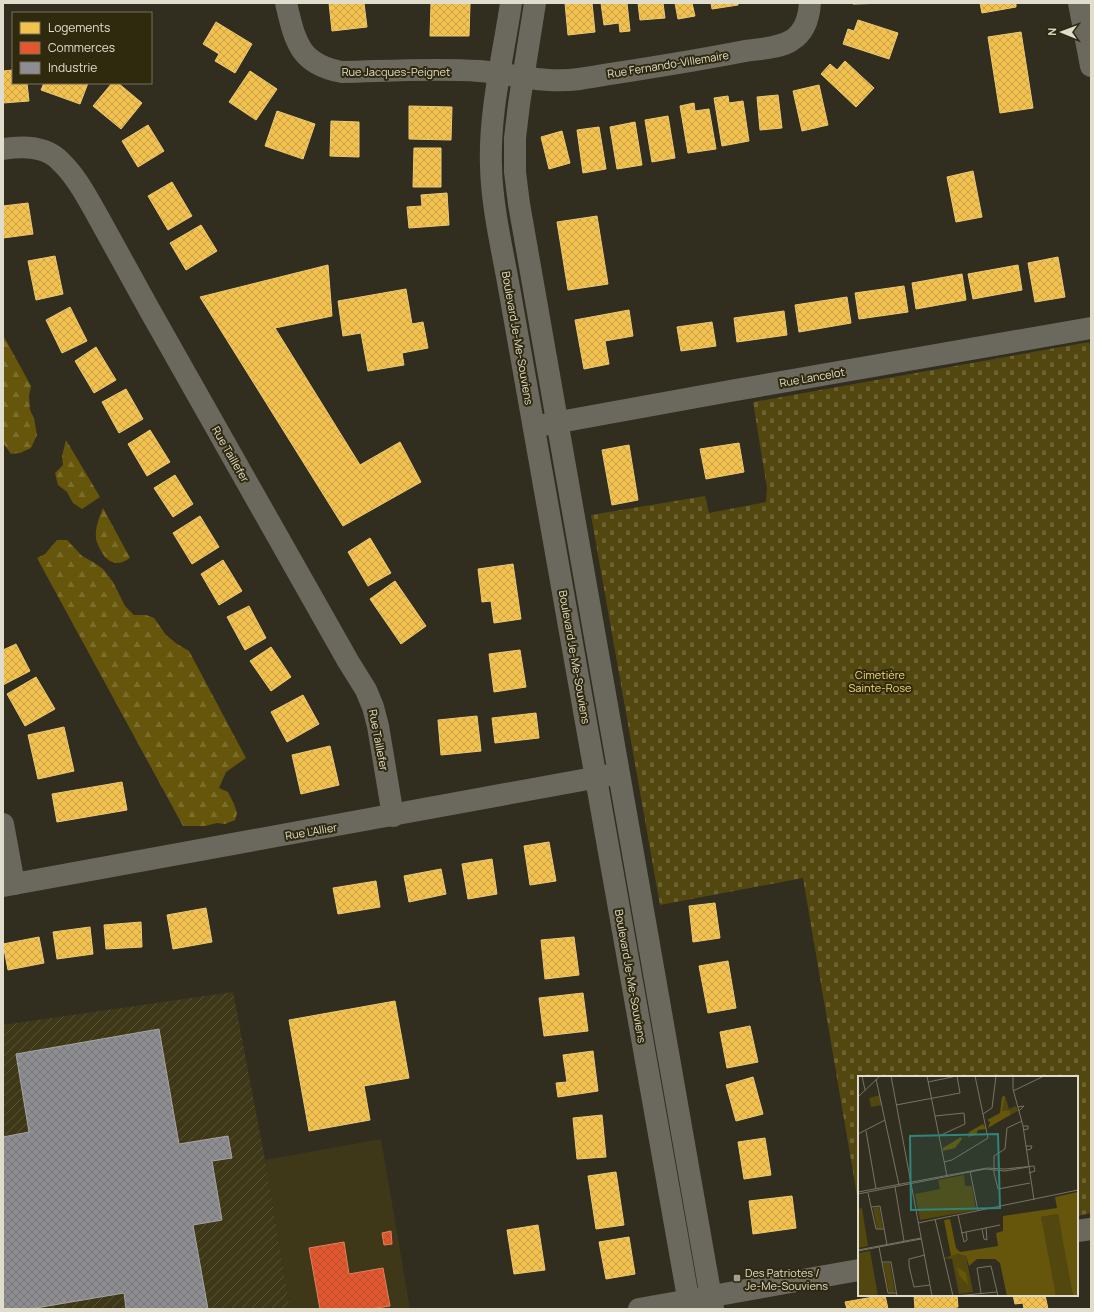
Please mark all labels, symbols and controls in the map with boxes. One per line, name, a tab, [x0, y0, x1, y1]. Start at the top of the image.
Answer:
legend	[12, 12, 152, 84]
north arrow	[1042, 12, 1082, 52]
text: Logements	[48, 19, 110, 36]
text: N	[1044, 28, 1059, 36]
text: Commerces	[48, 39, 115, 56]
street label: Rue Fernando-Villemaire	[606, 47, 730, 81]
text: Industrie	[48, 59, 97, 76]
street label: Rue Jacques-Peignet	[342, 64, 450, 79]
street label: Boulevard Je-Me-Souviens	[499, 270, 537, 406]
street label: Rue Lancelot	[778, 364, 846, 390]
street label: Rue Taillefer	[209, 423, 253, 485]
street label: Boulevard Je-Me-Souviens	[556, 589, 594, 725]
park label: Cimetière Sainte-Rose	[849, 667, 912, 695]
street label: Rue Taillefer	[366, 708, 392, 772]
street label: Rue L'Allier	[284, 819, 338, 843]
street label: Boulevard Je-Me-Souviens	[612, 908, 650, 1044]
inset map	[858, 1076, 1078, 1296]
place label: Des Patriotes / Je-Me-Souviens	[745, 1265, 828, 1293]
marker: Des Patriotes / Je-Me-Souviens	[732, 1273, 742, 1283]

